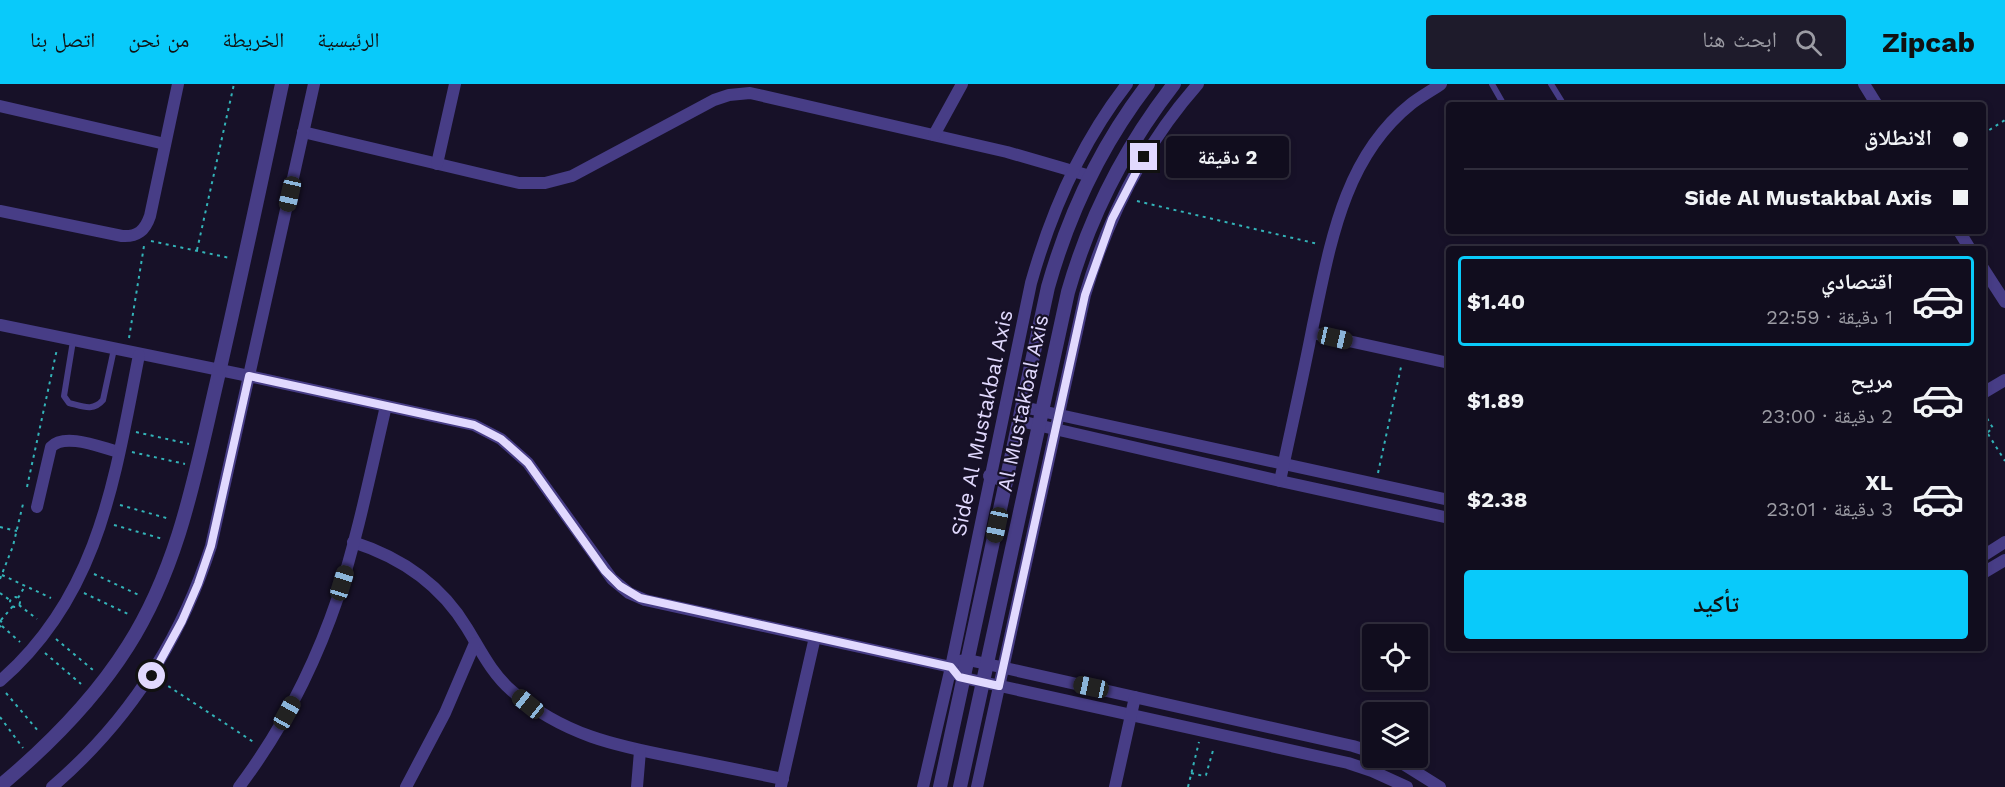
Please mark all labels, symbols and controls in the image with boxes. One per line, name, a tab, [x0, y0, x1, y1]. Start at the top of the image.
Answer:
search box	[1426, 15, 1846, 69]
icon: search	[1792, 26, 1825, 59]
text: Zipcab	[1882, 26, 1975, 59]
text: اتصل بنا	[30, 27, 95, 52]
text: من نحن	[128, 27, 189, 52]
text: الخريطة	[222, 27, 284, 52]
text: الرئيسية	[317, 27, 380, 52]
text: ابحث هنا	[1702, 27, 1777, 52]
text: الانطلاق	[1864, 125, 1932, 150]
callout: 2 دقيقة	[1165, 136, 1288, 178]
route end	[1130, 143, 1157, 170]
text: 2 دقيقة	[1198, 145, 1257, 169]
car	[277, 174, 303, 214]
text: Side Al Mustakbal Axis	[1684, 185, 1932, 210]
text: اقتصادي	[1821, 269, 1893, 294]
icon: car	[1911, 274, 1965, 328]
text: $1.40	[1467, 289, 1525, 314]
text: 1 دقيقة · 22:59	[1766, 305, 1893, 329]
street label: Side Al Mustakbal Axis	[945, 308, 1018, 538]
street label: Al Mustakbal Axis	[992, 312, 1053, 493]
car	[1315, 325, 1355, 351]
text: مريح	[1850, 368, 1893, 393]
icon: car	[1911, 373, 1965, 427]
text: $1.89	[1467, 388, 1524, 413]
text: 2 دقيقة · 23:00	[1762, 404, 1893, 428]
text: XL	[1865, 470, 1893, 495]
icon: car	[1911, 472, 1965, 526]
text: $2.38	[1467, 487, 1527, 512]
text: 3 دقيقة · 23:01	[1766, 497, 1893, 521]
car	[984, 506, 1010, 544]
car	[328, 563, 356, 603]
button: تأكيد	[1464, 570, 1968, 639]
map controls	[1362, 624, 1428, 768]
button: locate	[1362, 624, 1428, 690]
route start	[138, 662, 165, 689]
car	[1072, 674, 1110, 700]
car	[508, 686, 548, 722]
car	[270, 693, 304, 733]
button: layers	[1362, 702, 1428, 768]

